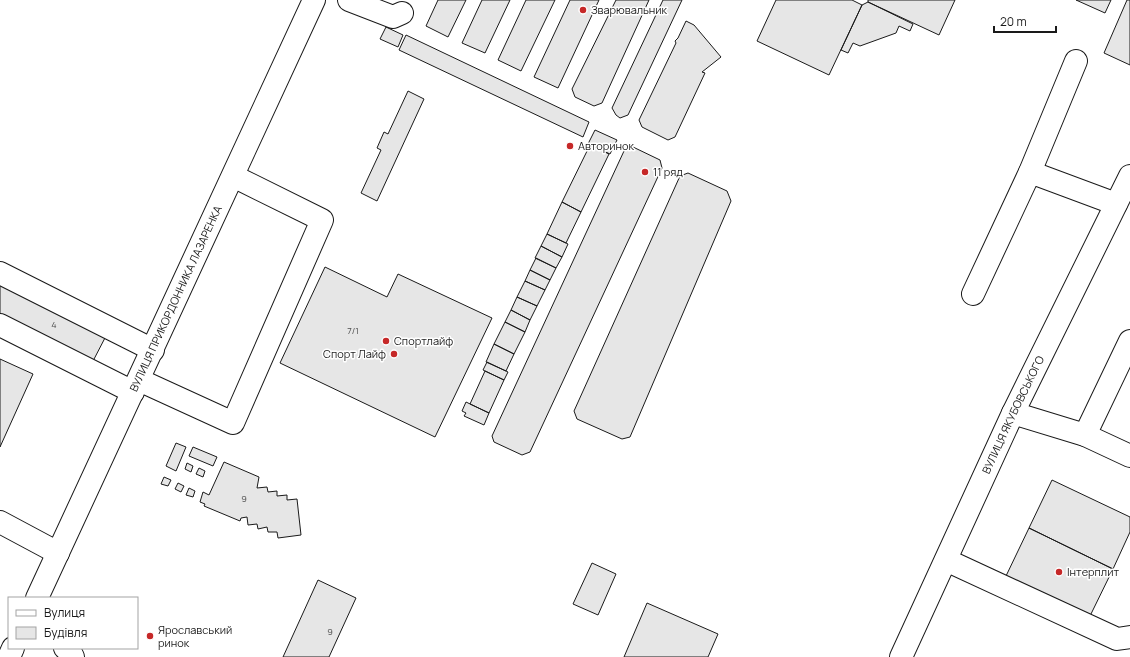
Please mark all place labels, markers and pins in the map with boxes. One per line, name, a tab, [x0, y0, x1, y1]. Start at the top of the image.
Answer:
place label: Зварювальник	[591, 2, 668, 17]
marker: Зварювальник	[578, 5, 588, 15]
place label: Авторинок	[578, 138, 635, 153]
marker: Авторинок	[565, 141, 575, 151]
place label: 11 ряд	[653, 164, 683, 179]
marker: 11 ряд	[640, 167, 650, 177]
place label: Спортлайф	[394, 333, 453, 348]
marker: Спортлайф	[381, 336, 391, 346]
place label: Спорт Лайф	[323, 346, 386, 361]
marker: Спорт Лайф	[389, 349, 399, 359]
place label: Інтерплит	[1067, 564, 1119, 579]
marker: Інтерплит	[1054, 567, 1064, 577]
place label: Ярославський ринок	[158, 622, 232, 650]
marker: Ярославський ринок	[145, 631, 155, 641]

